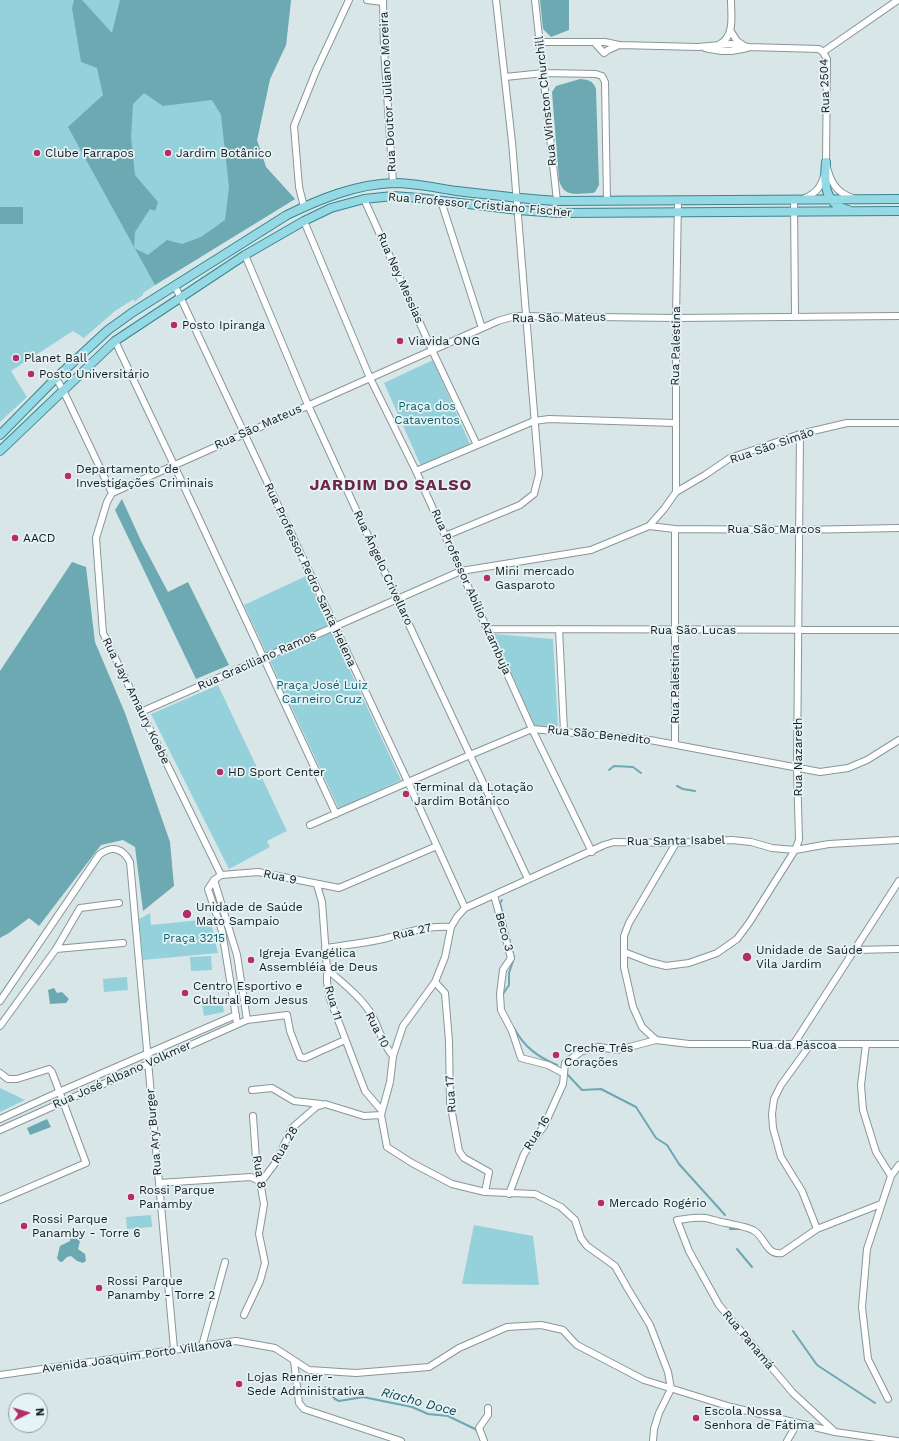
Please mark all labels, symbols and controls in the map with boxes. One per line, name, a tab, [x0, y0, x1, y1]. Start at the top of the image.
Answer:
street label: Rua Doutor Juliano Moreira	[377, 11, 399, 173]
street label: Rua Winston Churchill	[532, 35, 560, 167]
street label: Rua 2504	[817, 58, 833, 114]
place label: Clube Farrapos	[45, 146, 134, 160]
place label: Jardim Botânico	[176, 146, 272, 160]
marker: Clube Farrapos	[32, 148, 42, 158]
marker: Jardim Botânico	[163, 148, 173, 158]
street label: Rua Professor Cristiano Fischer	[387, 190, 573, 220]
street label: Rua Ney Messias	[374, 230, 426, 326]
street label: Rua Palestina	[668, 306, 684, 386]
street label: Rua São Mateus	[512, 310, 606, 326]
place label: Posto Ipiranga	[182, 318, 265, 332]
marker: Posto Ipiranga	[169, 320, 179, 330]
place label: Viavida ONG	[408, 334, 480, 348]
marker: Viavida ONG	[395, 336, 405, 346]
place label: Planet Ball	[24, 351, 87, 365]
marker: Planet Ball	[11, 353, 21, 363]
place label: Posto Universitário	[39, 367, 150, 381]
marker: Posto Universitário	[26, 369, 36, 379]
park label: Praça dos Cataventos	[394, 399, 460, 427]
street label: Rua São Mateus	[212, 401, 304, 453]
street label: Rua São Simão	[728, 425, 816, 467]
place label: Departamento de Investigações Criminais	[76, 462, 214, 490]
marker: Departamento de Investigações Criminais	[63, 471, 73, 481]
district label: JARDIM DO SALSO	[310, 475, 472, 495]
street label: Rua Professor Pedro Santa Helena	[261, 481, 359, 669]
street label: Rua Professor Abílio Azambuja	[428, 507, 514, 677]
street label: Rua Ângelo Crivellaro	[350, 508, 416, 628]
street label: Rua São Marcos	[727, 522, 821, 536]
place label: AACD	[23, 531, 55, 545]
marker: AACD	[10, 533, 20, 543]
place label: Mini mercado Gasparoto	[495, 564, 574, 592]
marker: Mini mercado Gasparoto	[482, 573, 492, 583]
street label: Rua São Lucas	[650, 623, 736, 637]
street label: Rua Graciliano Ramos	[195, 628, 319, 694]
street label: Rua Jayr Amaury Koebe	[99, 635, 173, 767]
street label: Rua Palestina	[668, 644, 682, 724]
park label: Praça José Luiz Carneiro Cruz	[276, 678, 368, 706]
street label: Rua Nazareth	[791, 718, 805, 796]
street label: Rua São Benedito	[547, 722, 651, 748]
place label: HD Sport Center	[228, 765, 325, 779]
marker: HD Sport Center	[215, 767, 225, 777]
place label: Terminal da Lotação Jardim Botânico	[414, 780, 533, 808]
marker: Terminal da Lotação Jardim Botânico	[401, 789, 411, 799]
street label: Rua Santa Isabel	[627, 833, 725, 849]
street label: Rua 9	[262, 866, 298, 888]
place label: Unidade de Saúde Mato Sampaio	[196, 900, 303, 928]
marker: Unidade de Saúde Mato Sampaio	[181, 908, 193, 920]
street label: Beco 3	[492, 911, 516, 953]
street label: Rua 27	[391, 921, 433, 943]
park label: Praça 3215	[163, 931, 225, 945]
place label: Unidade de Saúde Vila Jardim	[756, 943, 863, 971]
place label: Igreja Evangélica Assembléia de Deus	[259, 946, 378, 974]
marker: Unidade de Saúde Vila Jardim	[741, 951, 753, 963]
marker: Igreja Evangélica Assembléia de Deus	[246, 955, 256, 965]
place label: Centro Esportivo e Cultural Bom Jesus	[193, 979, 308, 1007]
street label: Rua 11	[321, 984, 345, 1022]
marker: Centro Esportivo e Cultural Bom Jesus	[180, 988, 190, 998]
street label: Rua 10	[362, 1010, 392, 1050]
street label: Rua José Albano Volkmer	[50, 1038, 194, 1112]
street label: Rua da Páscoa	[751, 1038, 837, 1052]
place label: Creche Três Corações	[564, 1041, 633, 1069]
marker: Creche Três Corações	[551, 1050, 561, 1060]
street label: Rua 17	[443, 1075, 459, 1113]
street label: Rua Ary Burger	[143, 1088, 165, 1176]
street label: Rua 16	[521, 1113, 553, 1153]
street label: Rua 28	[269, 1124, 301, 1166]
street label: Rua 8	[249, 1154, 269, 1190]
place label: Rossi Parque Panamby	[139, 1183, 215, 1211]
marker: Rossi Parque Panamby	[126, 1192, 136, 1202]
place label: Mercado Rogério	[609, 1196, 707, 1210]
marker: Mercado Rogério	[596, 1198, 606, 1208]
place label: Rossi Parque Panamby - Torre 6	[32, 1212, 141, 1240]
marker: Rossi Parque Panamby - Torre 6	[19, 1221, 29, 1231]
place label: Rossi Parque Panamby - Torre 2	[107, 1274, 215, 1302]
marker: Rossi Parque Panamby - Torre 2	[94, 1283, 104, 1293]
street label: Rua Panamá	[719, 1308, 777, 1372]
street label: Avenida Joaquim Porto Villanova	[41, 1336, 233, 1376]
place label: Lojas Renner - Sede Administrativa	[247, 1370, 364, 1398]
marker: Lojas Renner - Sede Administrativa	[234, 1379, 244, 1389]
water label: Riacho Doce	[379, 1384, 459, 1420]
north arrow	[8, 1393, 48, 1433]
place label: Escola Nossa Senhora de Fátima	[704, 1404, 815, 1432]
text: N	[33, 1407, 46, 1417]
marker: Escola Nossa Senhora de Fátima	[691, 1413, 701, 1423]

